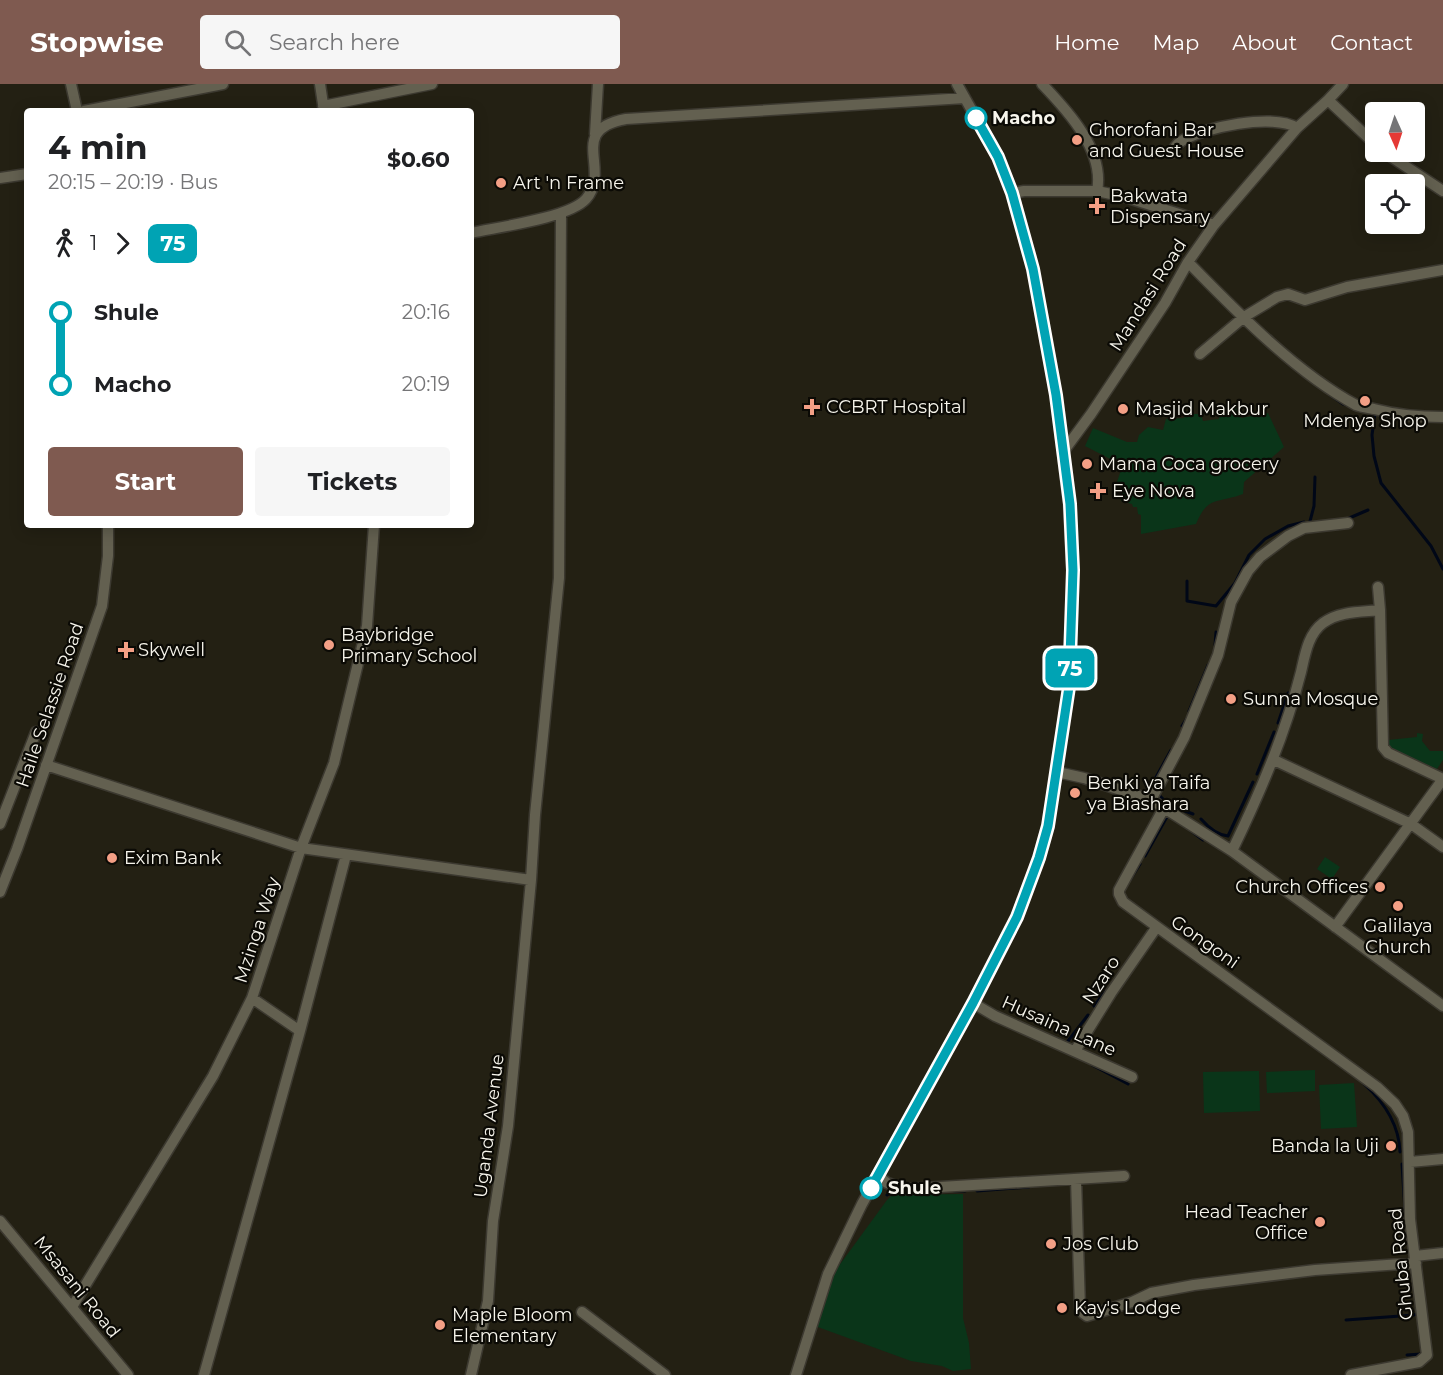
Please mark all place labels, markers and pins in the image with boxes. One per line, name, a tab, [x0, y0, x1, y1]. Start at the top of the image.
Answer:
marker: Macho	[965, 107, 987, 129]
place label: Macho	[992, 107, 1055, 129]
place label: Ghorofani Bar and Guest House	[1089, 119, 1244, 162]
marker: Ghorofani Bar and Guest House	[1070, 133, 1084, 147]
place label: Art 'n Frame	[513, 172, 624, 194]
marker: Art 'n Frame	[494, 176, 508, 190]
place label: Bakwata Dispensary	[1110, 185, 1210, 228]
marker: Bakwata Dispensary	[1088, 197, 1106, 215]
marker: Mdenya Shop	[1358, 394, 1372, 408]
place label: CCBRT Hospital	[826, 396, 966, 418]
marker: CCBRT Hospital	[803, 398, 821, 416]
place label: Masjid Makbur	[1135, 398, 1268, 420]
marker: Masjid Makbur	[1116, 402, 1130, 416]
place label: Mdenya Shop	[1303, 410, 1427, 432]
place label: Mama Coca grocery	[1099, 453, 1279, 475]
marker: Mama Coca grocery	[1080, 457, 1094, 471]
place label: Eye Nova	[1112, 480, 1195, 502]
marker: Eye Nova	[1089, 482, 1107, 500]
place label: Baybridge Primary School	[341, 624, 477, 667]
marker: Baybridge Primary School	[322, 638, 336, 652]
place label: Skywell	[138, 639, 205, 661]
marker: Skywell	[119, 643, 133, 657]
place label: Sunna Mosque	[1243, 688, 1378, 710]
marker: Sunna Mosque	[1224, 692, 1238, 706]
place label: Benki ya Taifa ya Biashara	[1086, 772, 1211, 815]
marker: Benki ya Taifa ya Biashara	[1068, 786, 1082, 800]
place label: Exim Bank	[124, 847, 221, 869]
marker: Exim Bank	[105, 851, 119, 865]
place label: Church Offices	[1235, 876, 1368, 898]
marker: Church Offices	[1373, 880, 1387, 894]
marker: Galilaya Church	[1391, 899, 1405, 913]
place label: Galilaya Church	[1363, 915, 1433, 958]
place label: Banda la Uji	[1271, 1135, 1379, 1157]
marker: Banda la Uji	[1384, 1139, 1398, 1153]
marker: Shule	[860, 1177, 882, 1199]
place label: Shule	[888, 1177, 941, 1199]
place label: Head Teacher Office	[1184, 1201, 1308, 1244]
marker: Head Teacher Office	[1313, 1215, 1327, 1229]
place label: Jos Club	[1062, 1233, 1139, 1255]
marker: Jos Club	[1044, 1237, 1058, 1251]
place label: Kay's Lodge	[1074, 1297, 1181, 1319]
marker: Kay's Lodge	[1055, 1301, 1069, 1315]
place label: Maple Bloom Elementary	[452, 1304, 573, 1347]
marker: Maple Bloom Elementary	[433, 1318, 447, 1332]

